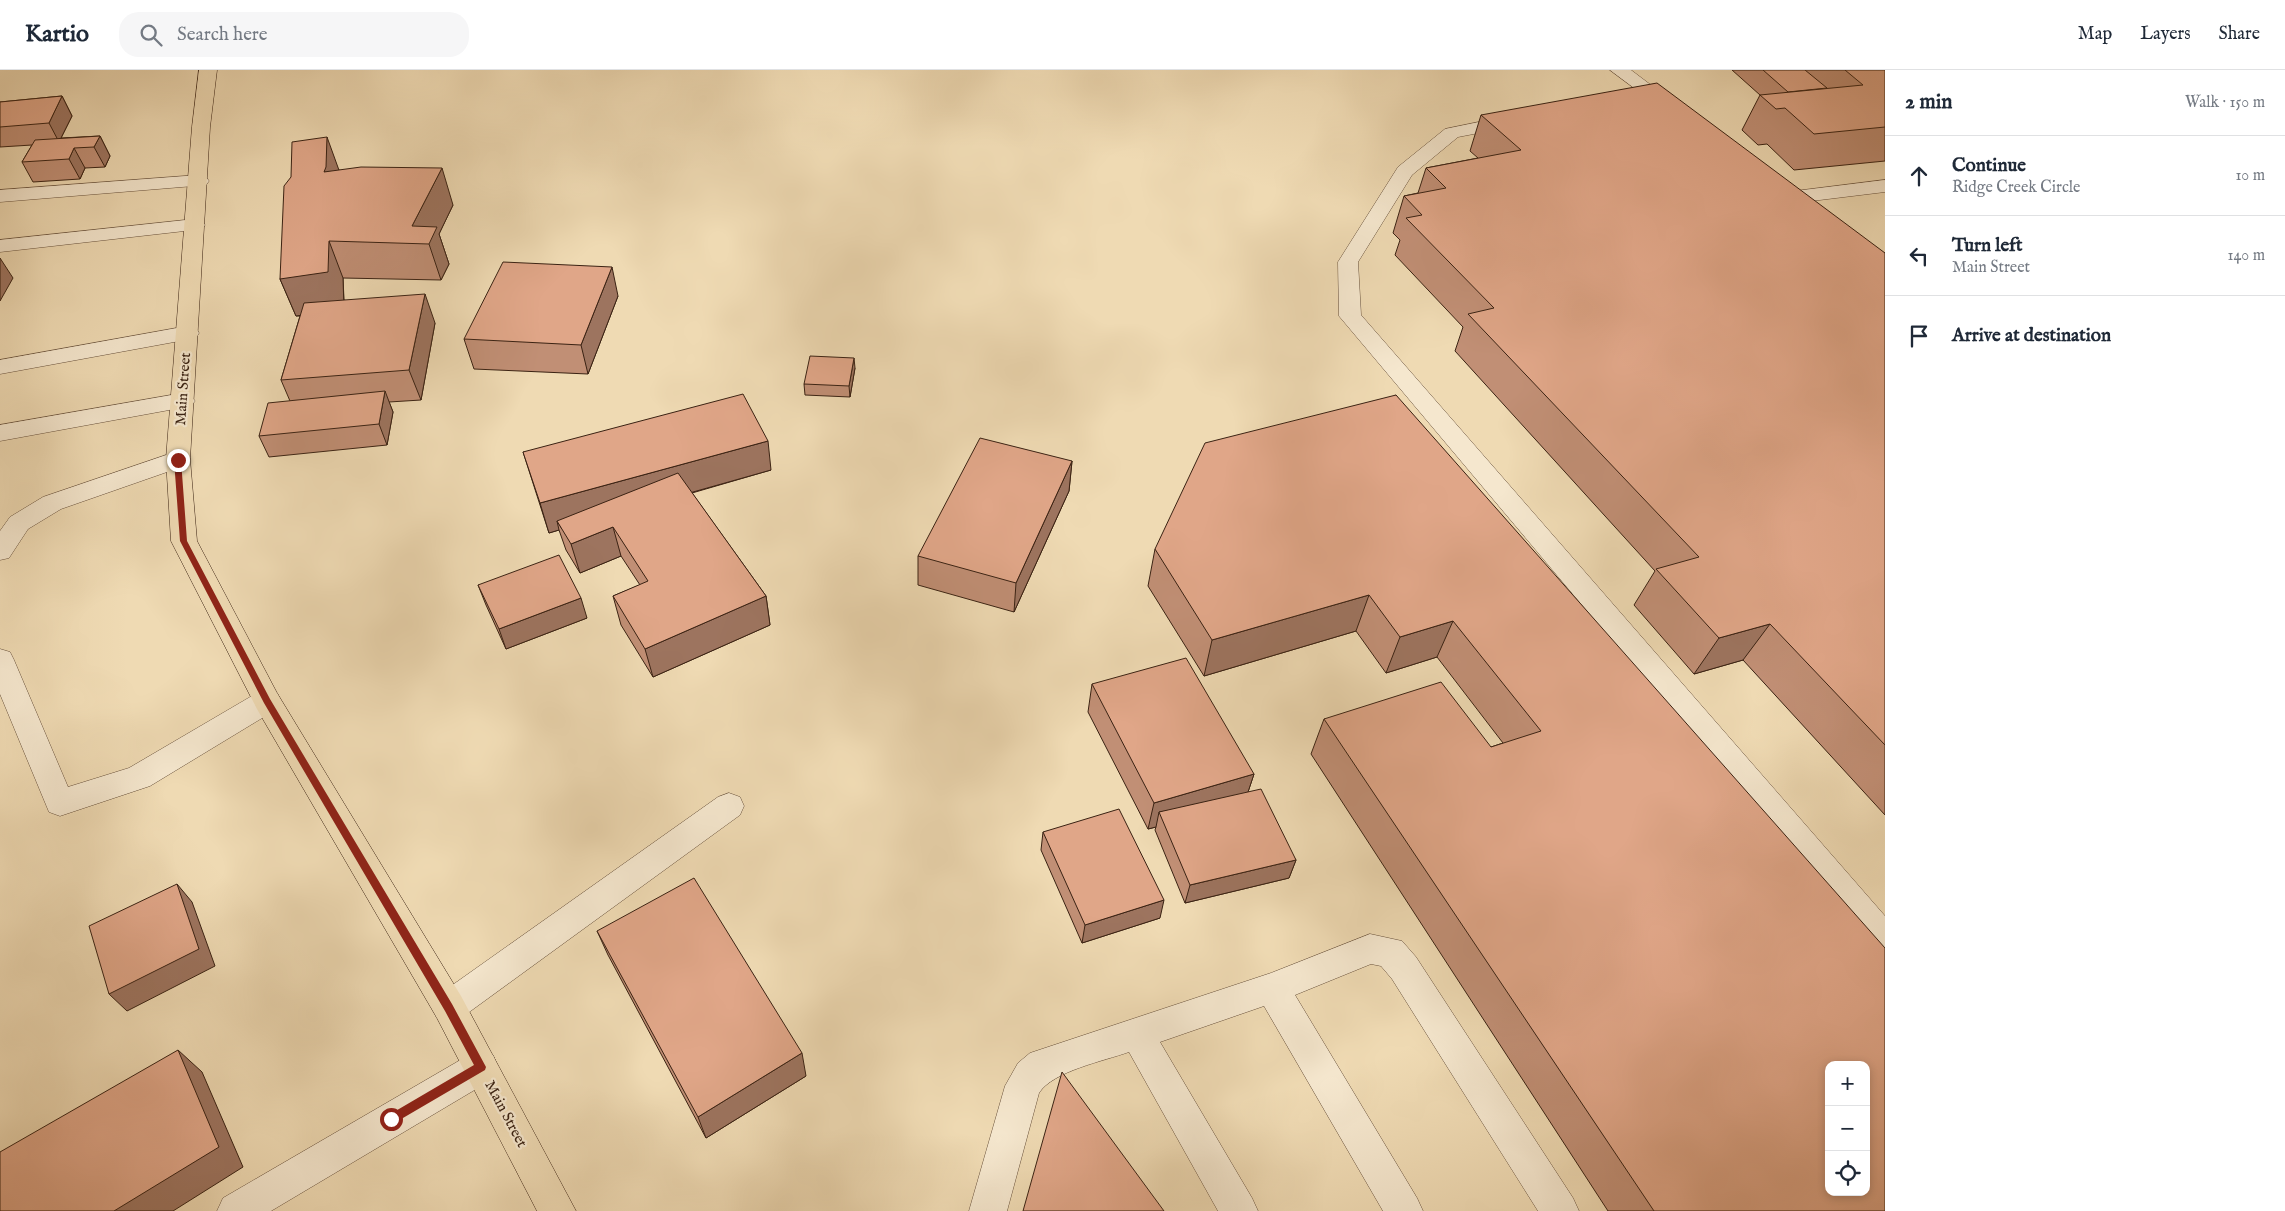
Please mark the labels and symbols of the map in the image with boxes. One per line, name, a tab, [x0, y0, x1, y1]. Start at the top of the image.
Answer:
street label: Main Street	[171, 352, 195, 426]
route end	[167, 449, 190, 472]
street label: Main Street	[480, 1077, 532, 1151]
route start	[380, 1108, 403, 1131]

